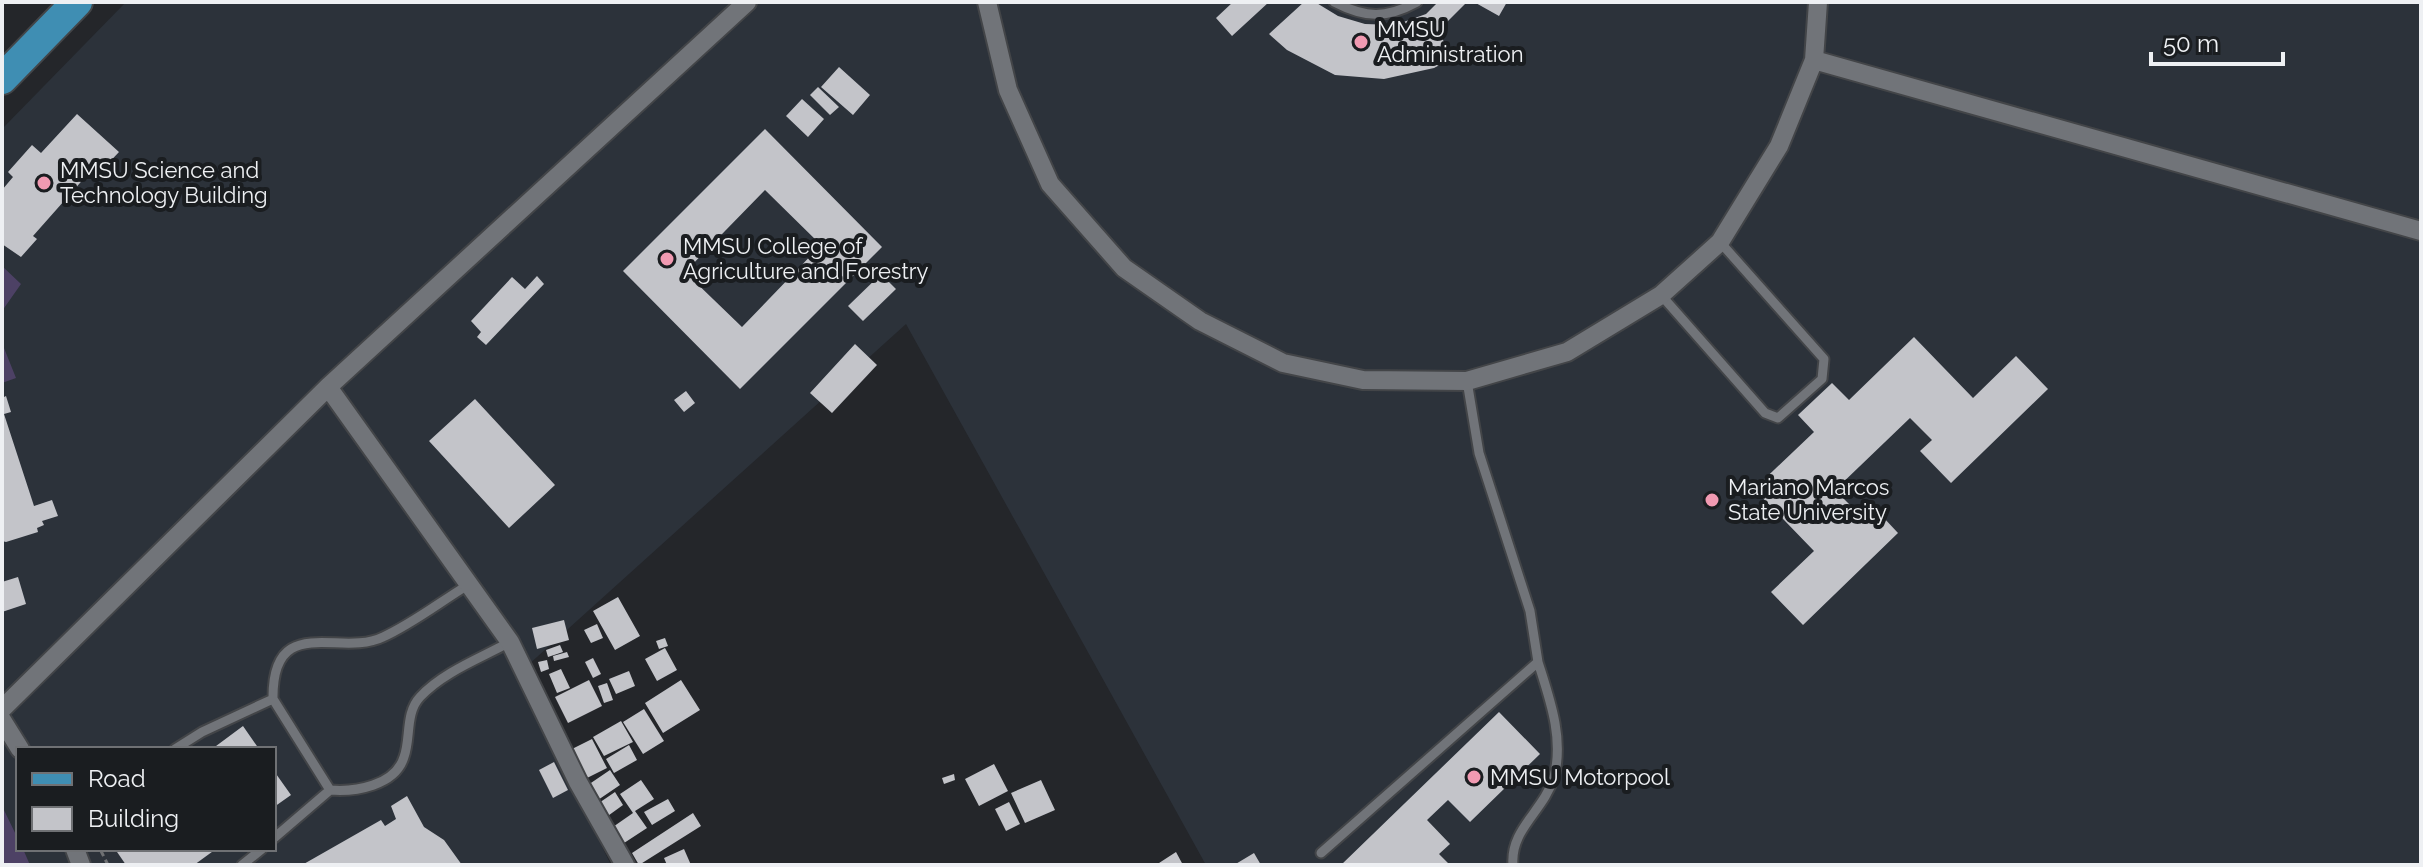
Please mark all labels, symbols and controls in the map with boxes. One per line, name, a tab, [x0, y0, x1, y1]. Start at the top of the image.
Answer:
place label: MMSU Administration	[1377, 16, 1524, 67]
scale bar	[2151, 16, 2283, 66]
text: 50 m	[2163, 29, 2219, 58]
marker: MMSU Administration	[1352, 33, 1370, 51]
place label: MMSU Science and Technology Building	[60, 157, 268, 208]
marker: MMSU Science and Technology Building	[35, 174, 53, 192]
place label: MMSU College of Agriculture and Forestry	[683, 233, 929, 284]
marker: MMSU College of Agriculture and Forestry	[658, 250, 676, 268]
place label: Mariano Marcos State University	[1728, 474, 1889, 525]
marker: Mariano Marcos State University	[1703, 491, 1721, 509]
legend	[16, 747, 276, 851]
text: Road	[88, 764, 146, 793]
place label: MMSU Motorpool	[1490, 764, 1670, 790]
marker: MMSU Motorpool	[1465, 768, 1483, 786]
text: Building	[88, 804, 179, 833]

